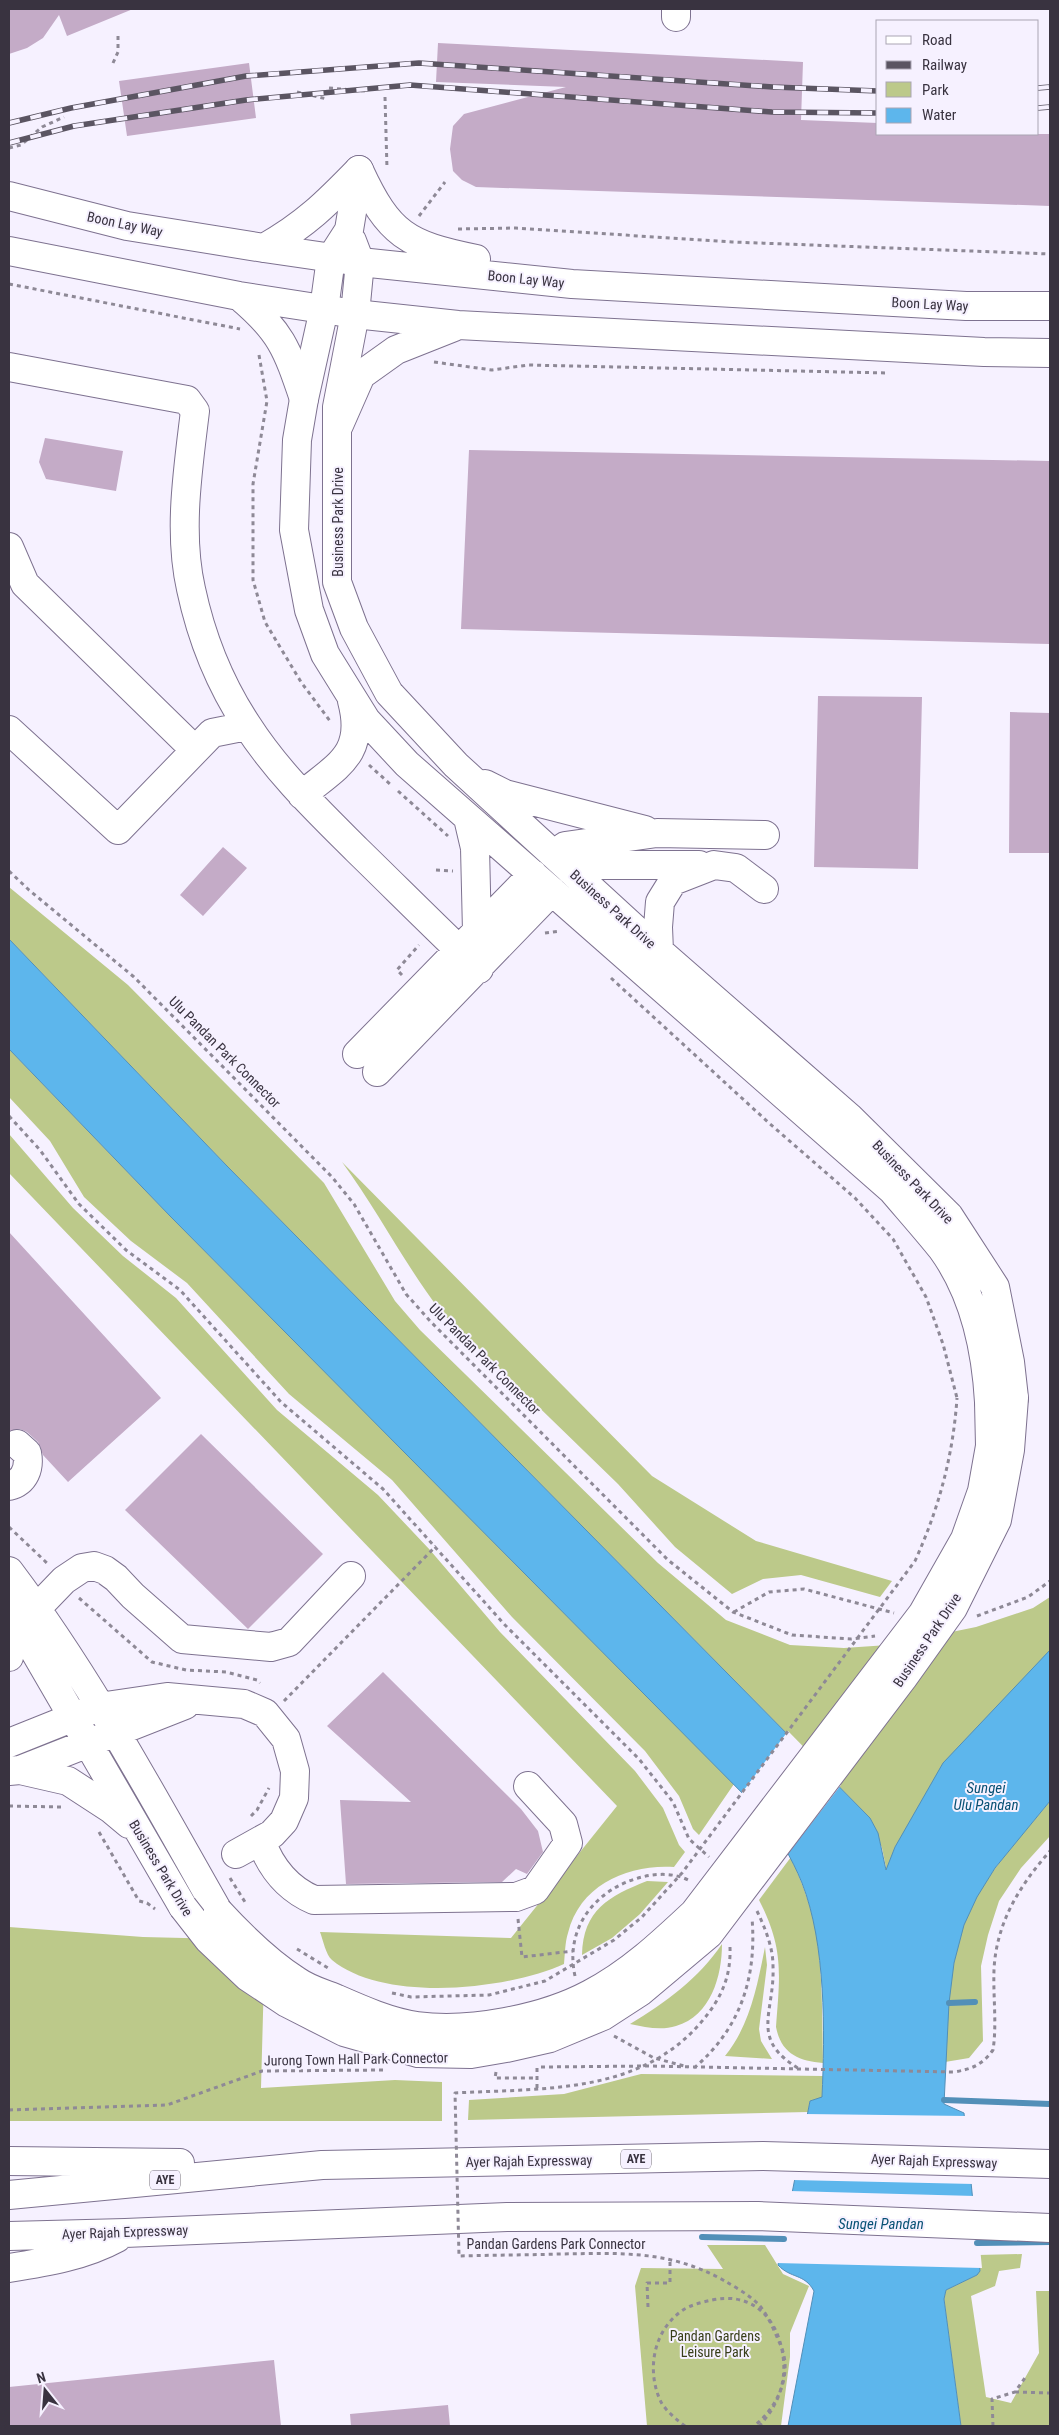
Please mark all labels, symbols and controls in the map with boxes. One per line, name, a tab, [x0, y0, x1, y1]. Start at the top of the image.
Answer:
legend	[876, 20, 1039, 135]
text: Road	[922, 31, 952, 49]
text: Railway	[922, 56, 967, 74]
text: Park	[922, 81, 949, 99]
text: Water	[922, 106, 957, 124]
street label: Boon Lay Way	[86, 208, 164, 240]
street label: Boon Lay Way	[487, 267, 565, 291]
street label: Boon Lay Way	[891, 294, 969, 314]
street label: Business Park Drive	[330, 467, 346, 577]
street label: Business Park Drive	[567, 866, 659, 952]
street label: Ulu Pandan Park Connector	[166, 993, 284, 1111]
street label: Business Park Drive	[869, 1137, 957, 1227]
street label: Ulu Pandan Park Connector	[426, 1300, 544, 1418]
street label: Business Park Drive	[890, 1590, 964, 1690]
water label: Sungei Ulu Pandan	[953, 1779, 1019, 1814]
street label: Business Park Drive	[126, 1817, 196, 1919]
street label: Jurong Town Hall Park Connector	[264, 2049, 448, 2069]
road number: AYE	[621, 2150, 651, 2168]
street label: Ayer Rajah Expressway	[871, 2151, 998, 2171]
street label: Ayer Rajah Expressway	[466, 2152, 593, 2170]
road number: AYE	[150, 2170, 180, 2190]
water label: Sungei Pandan	[838, 2215, 924, 2233]
street label: Ayer Rajah Expressway	[62, 2222, 189, 2242]
street label: Pandan Gardens Park Connector	[467, 2236, 645, 2252]
park label: Pandan Gardens Leisure Park	[670, 2328, 760, 2360]
north arrow	[20, 2365, 70, 2415]
text: N	[35, 2369, 48, 2386]

